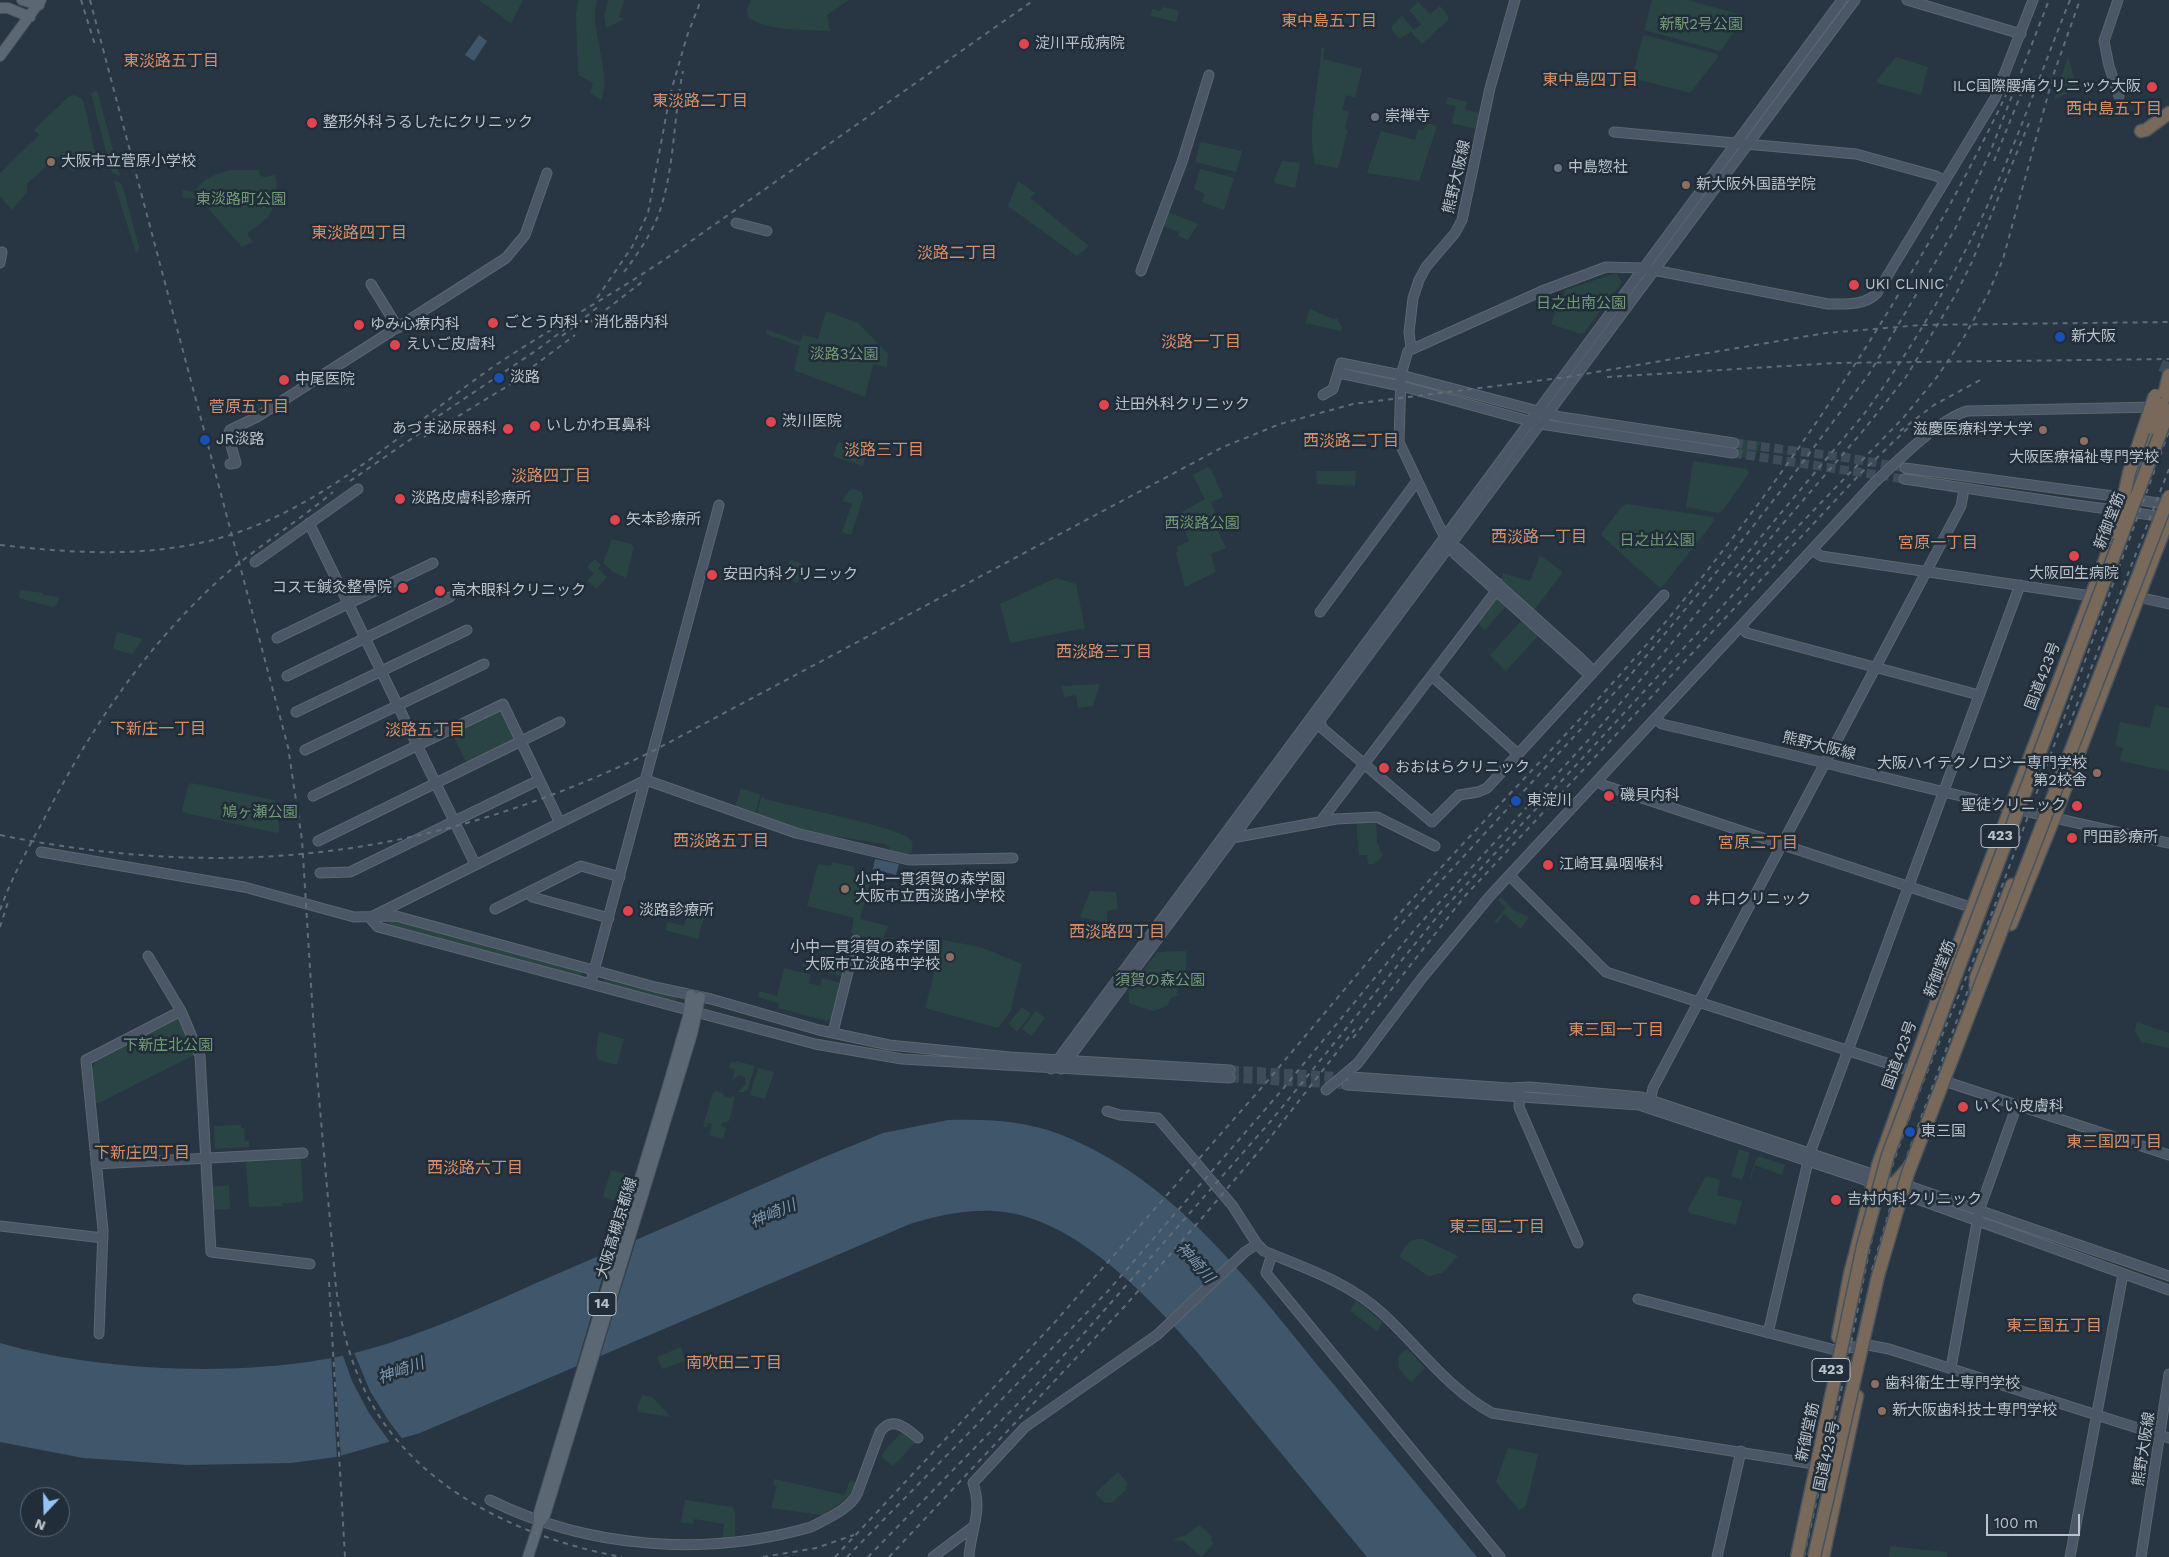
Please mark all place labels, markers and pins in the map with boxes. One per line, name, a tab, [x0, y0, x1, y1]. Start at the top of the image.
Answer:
place label: 淀川平成病院	[1035, 35, 1125, 53]
marker: 淀川平成病院	[1017, 37, 1031, 51]
place label: ILC国際腰痛クリニック大阪	[1953, 78, 2141, 96]
marker: ILC国際腰痛クリニック大阪	[2145, 80, 2159, 94]
place label: 崇禅寺	[1385, 108, 1430, 126]
marker: 崇禅寺	[1369, 111, 1381, 123]
place label: 整形外科うるしたにクリニック	[323, 114, 533, 132]
marker: 整形外科うるしたにクリニック	[305, 116, 319, 130]
place label: 大阪市立菅原小学校	[61, 153, 196, 171]
marker: 大阪市立菅原小学校	[45, 156, 57, 168]
place label: 中島惣社	[1568, 159, 1628, 177]
marker: 中島惣社	[1552, 162, 1564, 174]
place label: 新大阪外国語学院	[1696, 176, 1816, 194]
marker: 新大阪外国語学院	[1680, 179, 1692, 191]
place label: UKI CLINIC	[1865, 276, 1944, 294]
marker: UKI CLINIC	[1847, 278, 1861, 292]
place label: ごとう内科・消化器内科	[504, 314, 669, 332]
place label: ゆみ心療内科	[370, 316, 460, 334]
marker: ごとう内科・消化器内科	[486, 316, 500, 330]
marker: ゆみ心療内科	[352, 318, 366, 332]
place label: 新大阪	[2071, 328, 2116, 346]
marker: 新大阪	[2053, 330, 2067, 344]
place label: えいご皮膚科	[406, 336, 496, 354]
marker: えいご皮膚科	[388, 338, 402, 352]
place label: 淡路	[510, 369, 540, 387]
place label: 中尾医院	[295, 371, 355, 389]
marker: 淡路	[492, 371, 506, 385]
marker: 中尾医院	[277, 373, 291, 387]
place label: 辻田外科クリニック	[1115, 396, 1250, 414]
marker: 辻田外科クリニック	[1097, 398, 1111, 412]
place label: 渋川医院	[782, 413, 842, 431]
marker: 渋川医院	[764, 415, 778, 429]
place label: いしかわ耳鼻科	[546, 417, 651, 435]
marker: いしかわ耳鼻科	[528, 419, 542, 433]
place label: あづま泌尿器科	[392, 420, 497, 438]
place label: 滋慶医療科学大学	[1913, 421, 2033, 439]
marker: あづま泌尿器科	[501, 422, 515, 436]
marker: 滋慶医療科学大学	[2037, 424, 2049, 436]
place label: JR淡路	[216, 431, 264, 449]
marker: JR淡路	[198, 433, 212, 447]
marker: 大阪医療福祉専門学校	[2078, 435, 2090, 447]
place label: 大阪医療福祉専門学校	[2009, 449, 2159, 467]
place label: 淡路皮膚科診療所	[411, 490, 531, 508]
marker: 淡路皮膚科診療所	[393, 492, 407, 506]
place label: 矢本診療所	[626, 511, 701, 529]
marker: 矢本診療所	[608, 513, 622, 527]
marker: 大阪回生病院	[2067, 549, 2081, 563]
place label: 大阪回生病院	[2029, 565, 2119, 583]
place label: 安田内科クリニック	[723, 566, 858, 584]
marker: 安田内科クリニック	[705, 568, 719, 582]
place label: コスモ鍼灸整骨院	[272, 579, 392, 597]
marker: コスモ鍼灸整骨院	[396, 581, 410, 595]
place label: 高木眼科クリニック	[451, 582, 586, 600]
marker: 高木眼科クリニック	[433, 584, 447, 598]
place label: 大阪ハイテクノロジー専門学校 第2校舎	[1877, 755, 2087, 790]
place label: おおはらクリニック	[1395, 759, 1530, 777]
marker: おおはらクリニック	[1377, 761, 1391, 775]
marker: 大阪ハイテクノロジー専門学校 第2校舎	[2091, 767, 2103, 779]
place label: 磯貝内科	[1620, 787, 1680, 805]
marker: 磯貝内科	[1602, 789, 1616, 803]
place label: 東淀川	[1527, 792, 1572, 810]
marker: 東淀川	[1509, 794, 1523, 808]
place label: 聖徒クリニック	[1961, 797, 2066, 815]
marker: 聖徒クリニック	[2070, 799, 2084, 813]
place label: 門田診療所	[2083, 829, 2158, 847]
marker: 門田診療所	[2065, 831, 2079, 845]
place label: 江崎耳鼻咽喉科	[1559, 856, 1664, 874]
marker: 江崎耳鼻咽喉科	[1541, 858, 1555, 872]
place label: 小中一貫須賀の森学園 大阪市立西淡路小学校	[855, 871, 1005, 906]
marker: 小中一貫須賀の森学園 大阪市立西淡路小学校	[839, 883, 851, 895]
place label: 井口クリニック	[1706, 891, 1811, 909]
marker: 井口クリニック	[1688, 893, 1702, 907]
place label: 淡路診療所	[639, 902, 714, 920]
marker: 淡路診療所	[621, 904, 635, 918]
place label: 小中一貫須賀の森学園 大阪市立淡路中学校	[790, 939, 940, 974]
marker: 小中一貫須賀の森学園 大阪市立淡路中学校	[944, 951, 956, 963]
place label: いくい皮膚科	[1974, 1098, 2064, 1116]
marker: いくい皮膚科	[1956, 1100, 1970, 1114]
place label: 東三国	[1921, 1123, 1966, 1141]
marker: 東三国	[1903, 1125, 1917, 1139]
place label: 吉村内科クリニック	[1847, 1191, 1982, 1209]
marker: 吉村内科クリニック	[1829, 1193, 1843, 1207]
place label: 歯科衛生士専門学校	[1885, 1375, 2020, 1393]
marker: 歯科衛生士専門学校	[1869, 1378, 1881, 1390]
place label: 新大阪歯科技士専門学校	[1892, 1402, 2057, 1420]
marker: 新大阪歯科技士専門学校	[1876, 1405, 1888, 1417]

